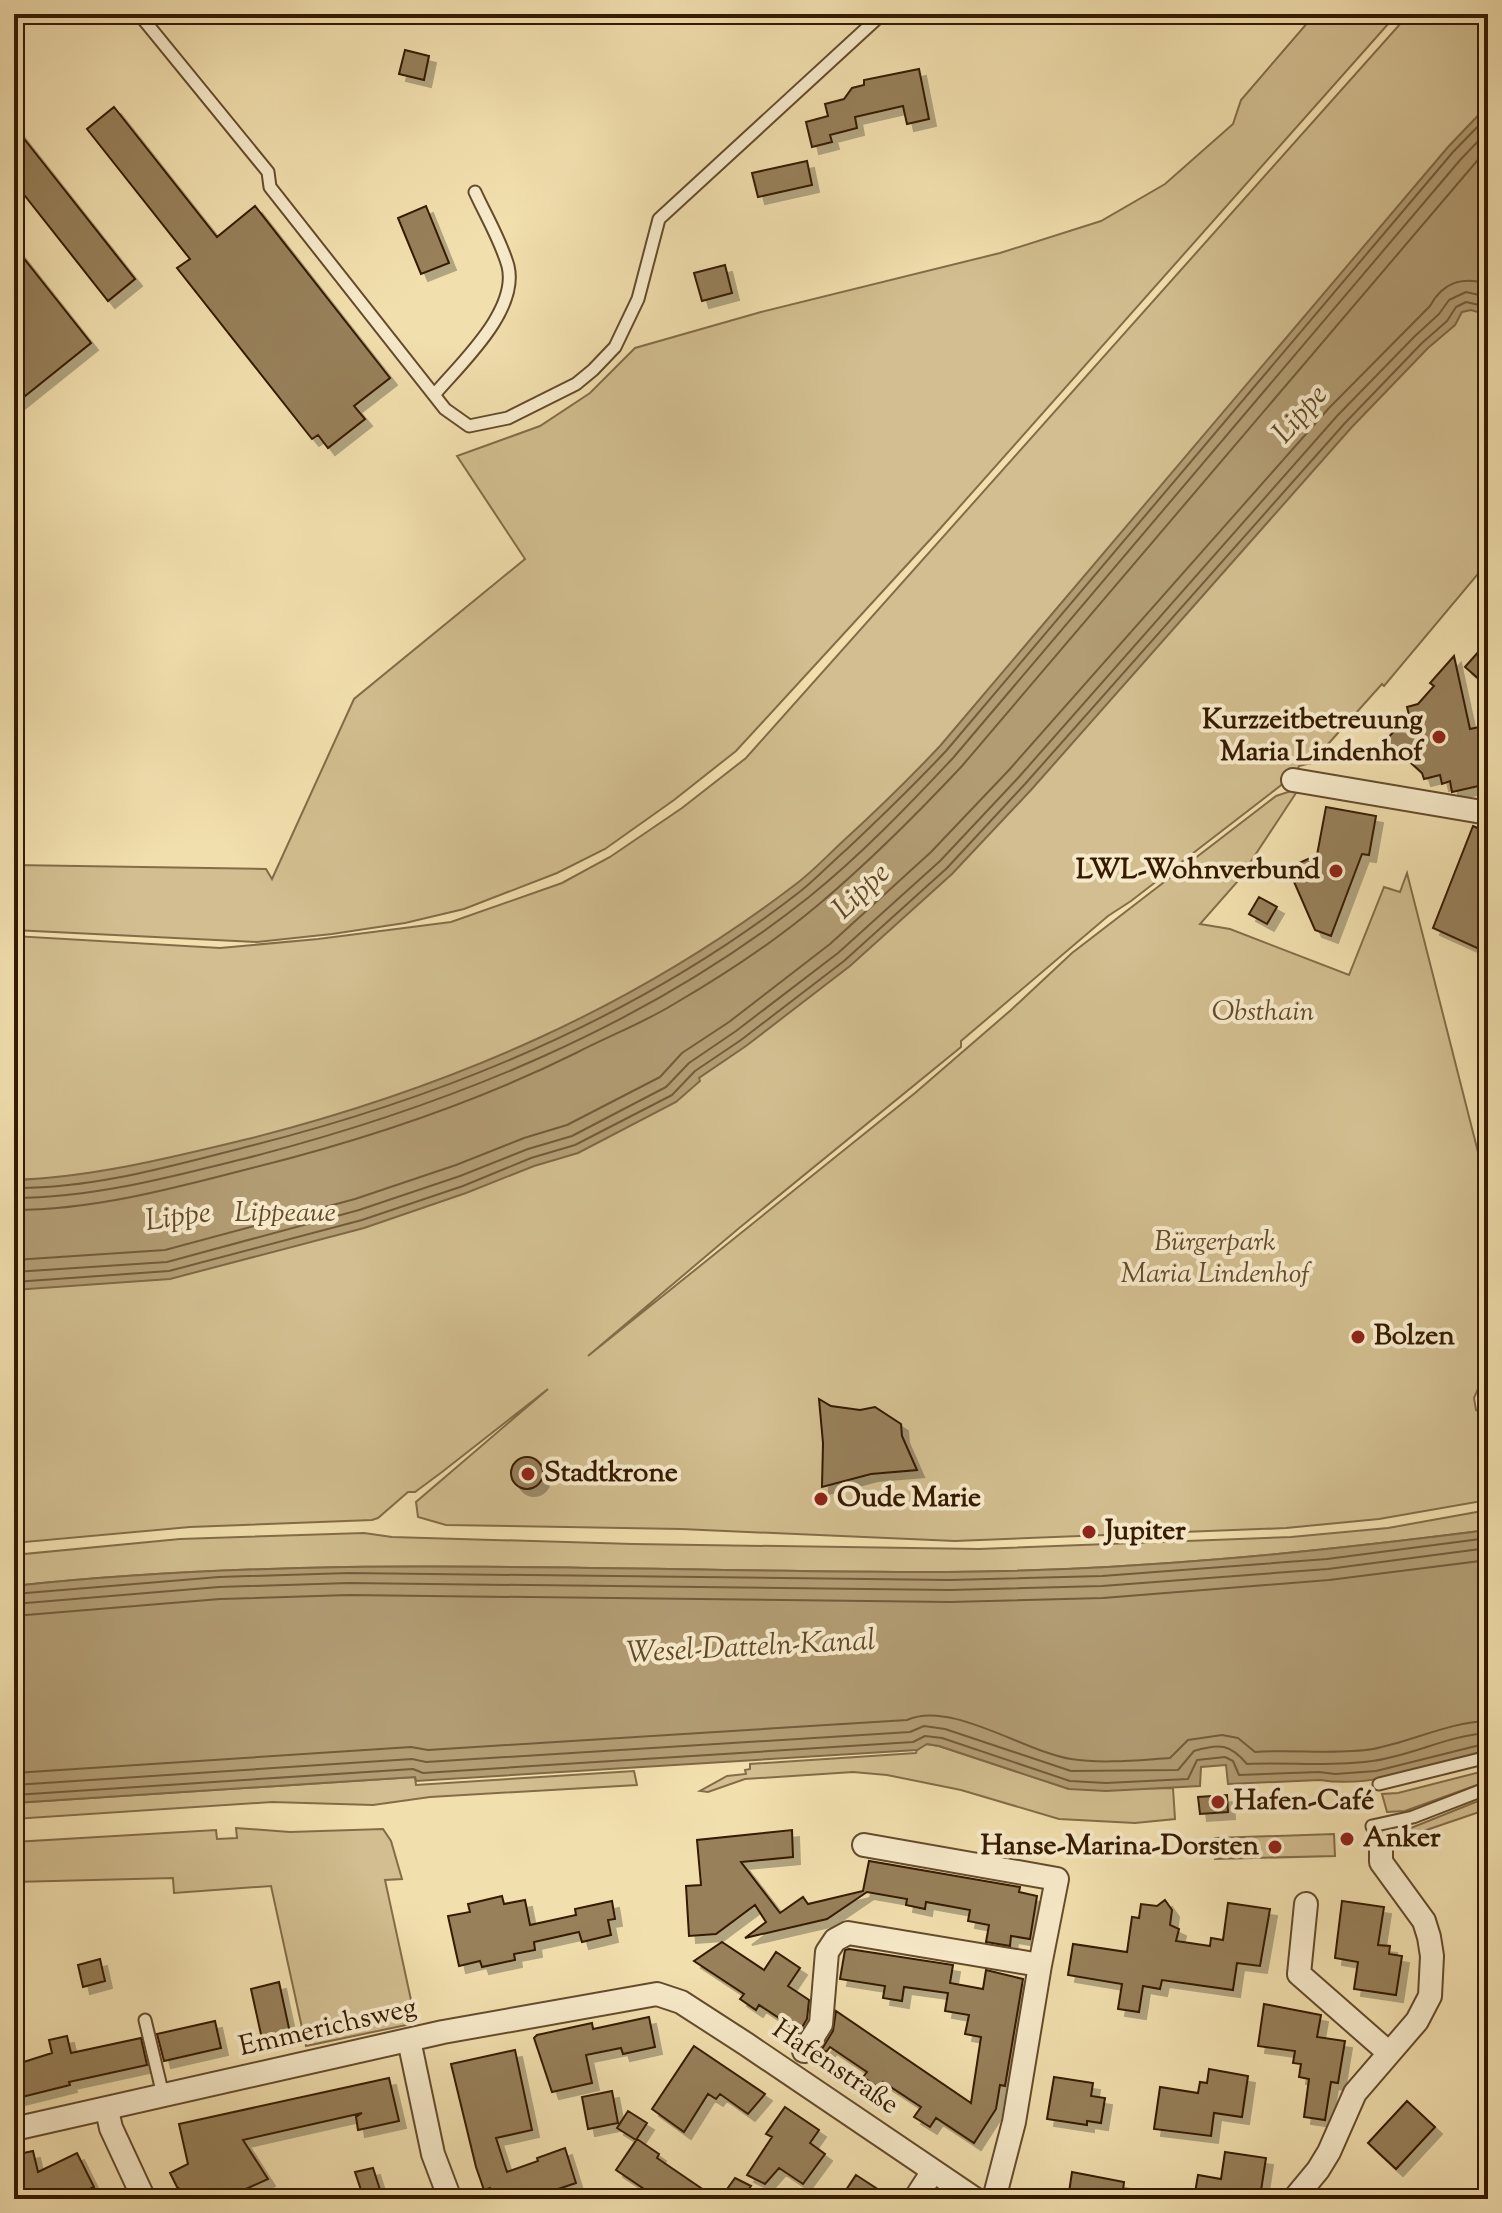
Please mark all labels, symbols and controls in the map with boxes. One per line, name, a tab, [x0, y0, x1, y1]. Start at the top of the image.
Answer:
water label: Lippe	[1263, 376, 1339, 454]
place label: Kurzzeitbetreuung Maria Lindenhof	[1202, 701, 1425, 773]
marker: Kurzzeitbetreuung Maria Lindenhof	[1430, 728, 1448, 746]
place label: LWL-Wohnverbund	[1076, 851, 1320, 891]
water label: Lippe	[823, 854, 901, 930]
marker: LWL-Wohnverbund	[1327, 862, 1345, 880]
park label: Obsthain	[1212, 993, 1314, 1033]
water label: Lippe	[142, 1192, 214, 1244]
park label: Lippeaue	[234, 1194, 336, 1234]
park label: Bürgerpark Maria Lindenhof	[1120, 1223, 1312, 1295]
place label: Bolzen	[1374, 1317, 1455, 1357]
marker: Bolzen	[1349, 1328, 1367, 1346]
place label: Stadtkrone	[544, 1454, 678, 1494]
marker: Stadtkrone	[519, 1465, 537, 1483]
place label: Oude Marie	[837, 1479, 981, 1519]
marker: Oude Marie	[812, 1490, 830, 1508]
place label: Jupiter	[1103, 1512, 1186, 1552]
marker: Jupiter	[1080, 1523, 1098, 1541]
water label: Wesel-Datteln-Kanal	[625, 1620, 877, 1676]
place label: Hafen-Café	[1234, 1782, 1374, 1822]
marker: Hafen-Café	[1209, 1793, 1227, 1811]
place label: Anker	[1363, 1819, 1441, 1859]
place label: Hanse-Marina-Dorsten	[981, 1827, 1259, 1867]
marker: Anker	[1338, 1830, 1356, 1848]
marker: Hanse-Marina-Dorsten	[1266, 1838, 1284, 1856]
street label: Emmerichsweg	[235, 1988, 421, 2068]
street label: Hafenstraße	[763, 2011, 907, 2125]

